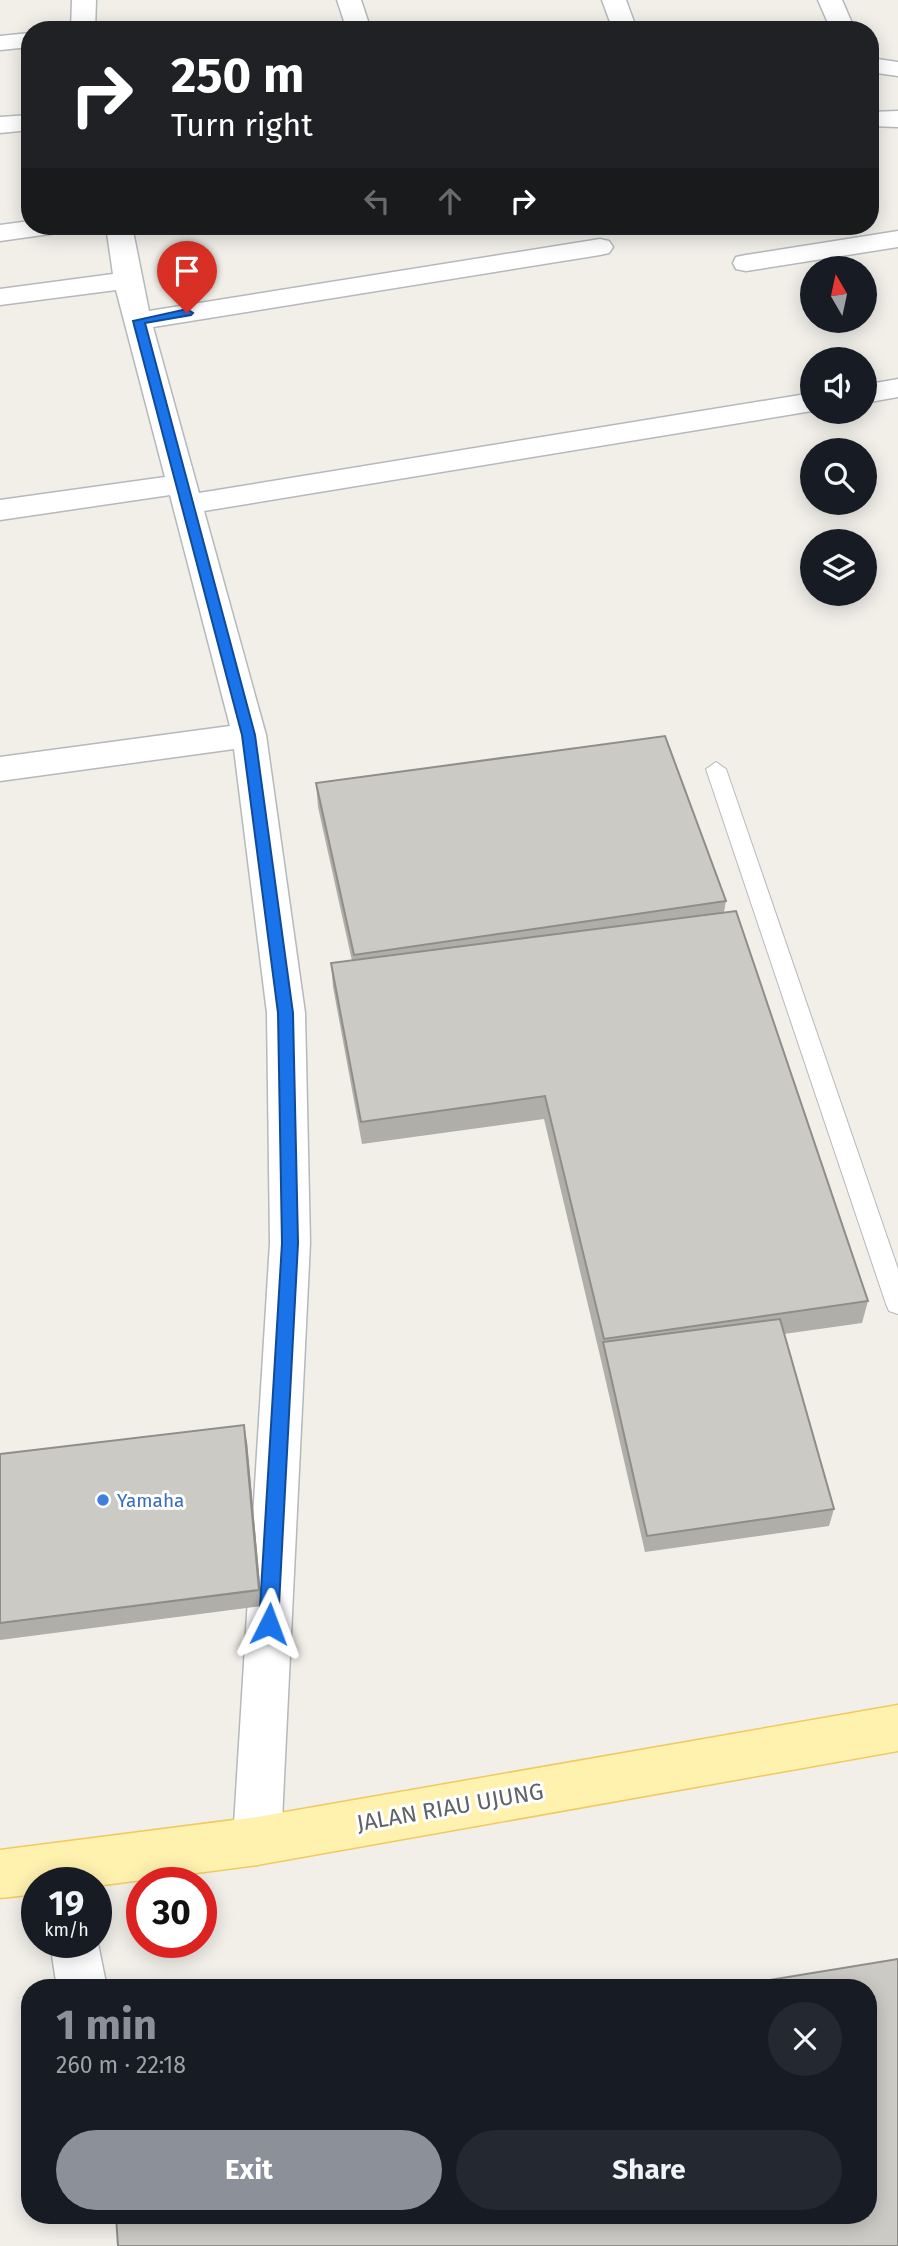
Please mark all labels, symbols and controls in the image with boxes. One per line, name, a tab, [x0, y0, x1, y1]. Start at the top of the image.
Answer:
text: 250 m	[171, 46, 304, 105]
icon: right	[56, 49, 147, 140]
text: Turn right	[171, 106, 313, 144]
icon: left	[358, 182, 396, 220]
icon: ahead	[431, 182, 469, 220]
icon: right	[504, 182, 542, 220]
pin	[157, 241, 217, 313]
icon: arrive	[168, 252, 206, 290]
north arrow	[800, 256, 877, 332]
map controls	[800, 256, 877, 606]
button: sound	[800, 347, 877, 424]
button: search	[800, 438, 877, 515]
button: layers	[800, 529, 877, 606]
place label: Yamaha	[117, 1489, 184, 1512]
marker: Yamaha	[95, 1492, 111, 1508]
position arrow	[232, 1587, 306, 1661]
street label: JALAN RIAU UJUNG	[354, 1777, 546, 1837]
speed limit sign: 30	[126, 1867, 217, 1958]
text: 19	[49, 1882, 84, 1924]
text: km/h	[44, 1919, 89, 1941]
text: 1 min	[56, 2000, 157, 2050]
button: close	[768, 2002, 842, 2076]
text: 260 m · 22:18	[56, 2051, 186, 2079]
button: Exit	[56, 2130, 442, 2210]
button: Share	[456, 2130, 842, 2210]

